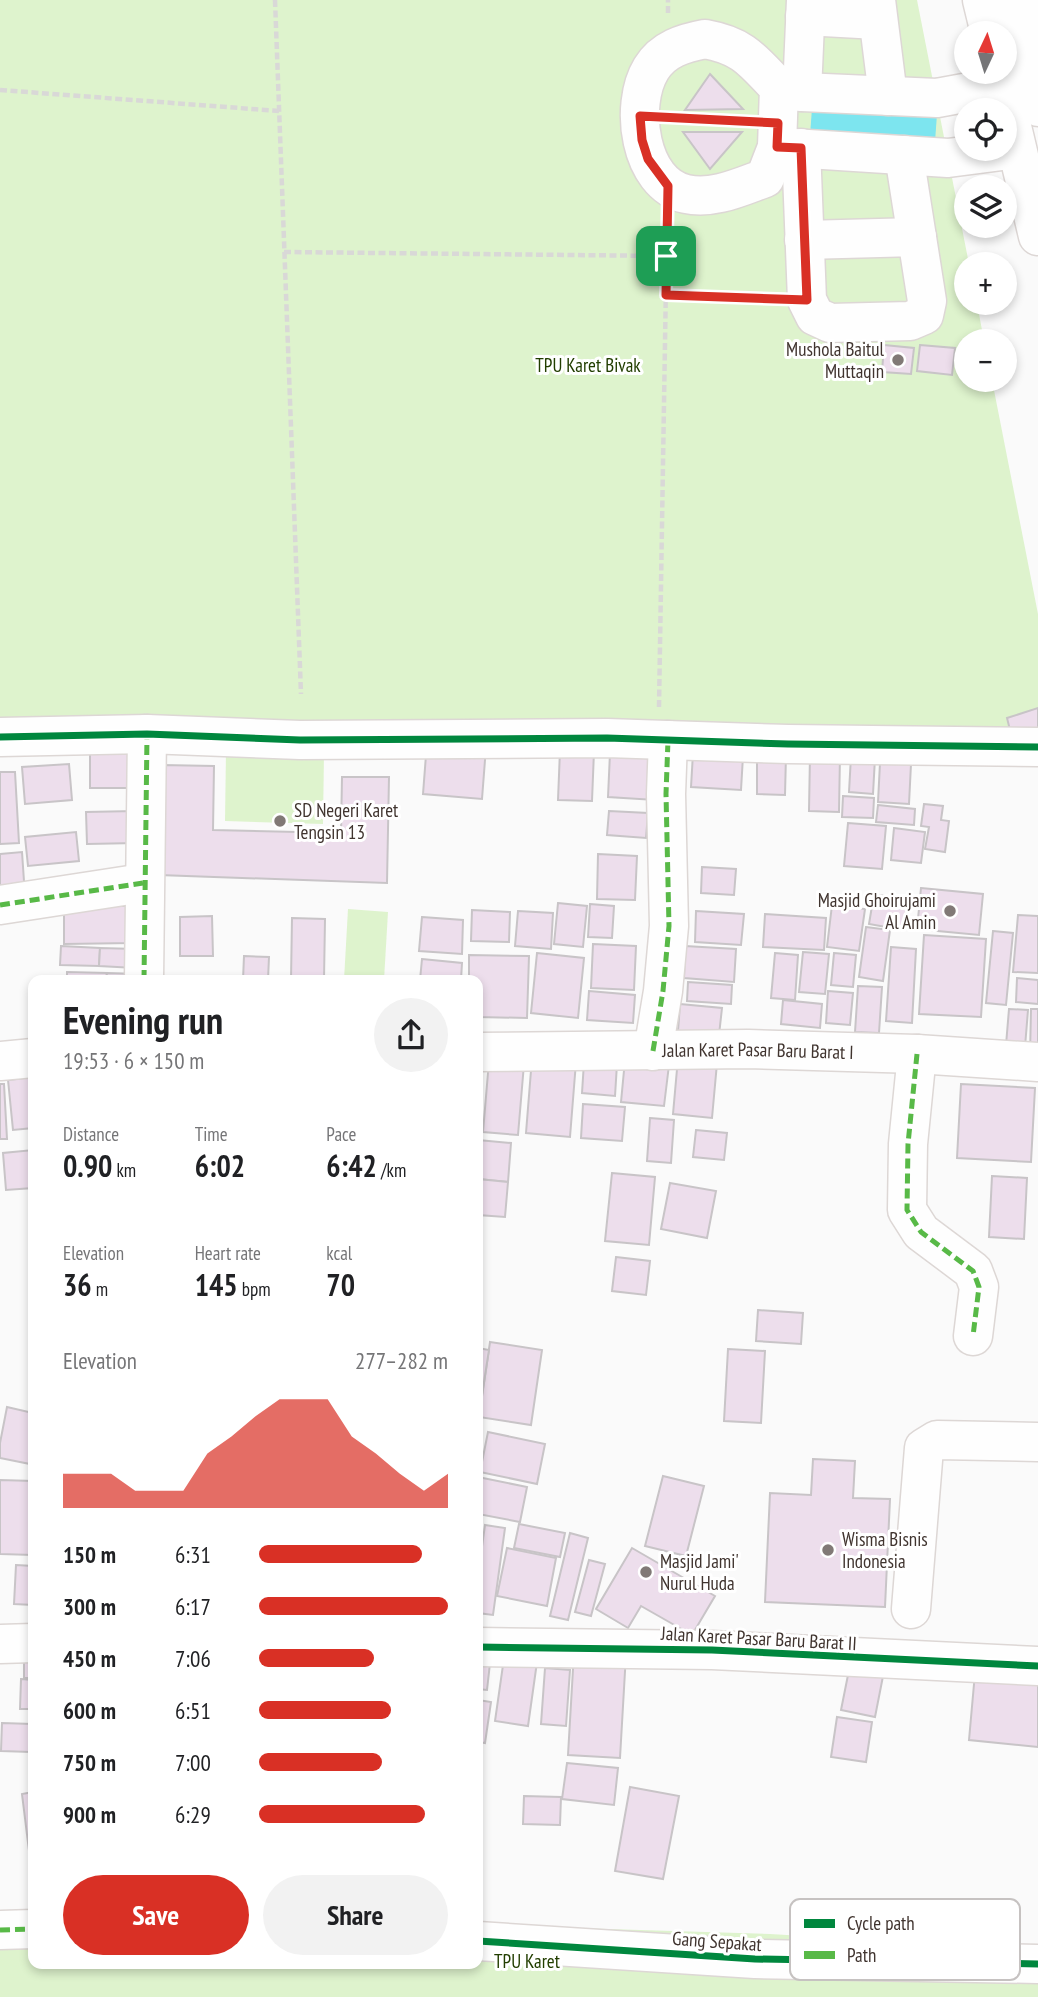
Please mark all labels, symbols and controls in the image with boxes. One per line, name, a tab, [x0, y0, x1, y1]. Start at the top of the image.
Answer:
north arrow	[954, 21, 1017, 84]
map controls	[954, 21, 1017, 392]
button: locate	[954, 98, 1017, 161]
button: layers	[954, 175, 1017, 238]
pin	[636, 226, 696, 286]
icon: arrive	[647, 237, 685, 275]
button: +	[954, 252, 1017, 315]
button: −	[954, 329, 1017, 392]
place label: Mushola Baitul Muttaqin	[786, 337, 885, 383]
marker: Mushola Baitul Muttaqin	[890, 352, 906, 368]
park label: TPU Karet Bivak	[535, 353, 641, 377]
place label: SD Negeri Karet Tengsin 13	[294, 798, 399, 844]
marker: SD Negeri Karet Tengsin 13	[272, 813, 288, 829]
place label: Masjid Ghoirujami Al Amin	[818, 888, 936, 934]
marker: Masjid Ghoirujami Al Amin	[942, 903, 958, 919]
text: Evening run	[63, 995, 223, 1044]
button: share	[374, 998, 448, 1072]
street label: Jalan Karet Pasar Baru Barat I	[661, 1037, 854, 1064]
text: 19:53 · 6 × 150 m	[63, 1046, 204, 1075]
text: Distance	[63, 1122, 119, 1146]
text: Time	[195, 1122, 228, 1146]
text: Pace	[326, 1122, 356, 1146]
text: 0.90	[63, 1146, 112, 1185]
text: 6:02	[195, 1146, 245, 1185]
text: 6:42	[326, 1146, 377, 1185]
text: km	[112, 1158, 136, 1182]
text: /km	[377, 1158, 406, 1182]
text: Elevation	[63, 1241, 124, 1265]
text: Heart rate	[195, 1241, 261, 1265]
text: kcal	[326, 1241, 352, 1265]
text: 36	[63, 1265, 92, 1304]
text: 145	[195, 1265, 238, 1304]
text: 70	[326, 1265, 355, 1304]
text: m	[92, 1277, 108, 1301]
text: bpm	[238, 1277, 271, 1301]
text: Elevation	[63, 1346, 137, 1375]
text: 277–282 m	[355, 1346, 448, 1375]
place label: Wisma Bisnis Indonesia	[842, 1527, 928, 1573]
text: 150 m	[63, 1540, 116, 1569]
text: 6:31	[175, 1540, 211, 1569]
marker: Wisma Bisnis Indonesia	[820, 1542, 836, 1558]
place label: Masjid Jami' Nurul Huda	[660, 1549, 739, 1595]
marker: Masjid Jami' Nurul Huda	[638, 1564, 654, 1580]
text: 300 m	[63, 1592, 116, 1621]
text: 6:17	[175, 1592, 211, 1621]
street label: Jalan Karet Pasar Baru Barat II	[660, 1621, 857, 1655]
text: 450 m	[63, 1644, 116, 1673]
text: 7:06	[175, 1644, 211, 1673]
text: 600 m	[63, 1696, 116, 1725]
text: 6:51	[175, 1696, 211, 1725]
text: 750 m	[63, 1748, 116, 1777]
text: 7:00	[175, 1748, 211, 1777]
text: 900 m	[63, 1800, 116, 1829]
text: 6:29	[175, 1800, 211, 1829]
button: Save	[63, 1875, 249, 1955]
button: Share	[263, 1875, 448, 1955]
legend	[790, 1899, 1020, 1980]
text: Cycle path	[847, 1911, 915, 1935]
street label: Gang Sepakat	[671, 1926, 763, 1956]
text: Path	[847, 1943, 876, 1967]
park label: TPU Karet	[494, 1949, 561, 1973]

